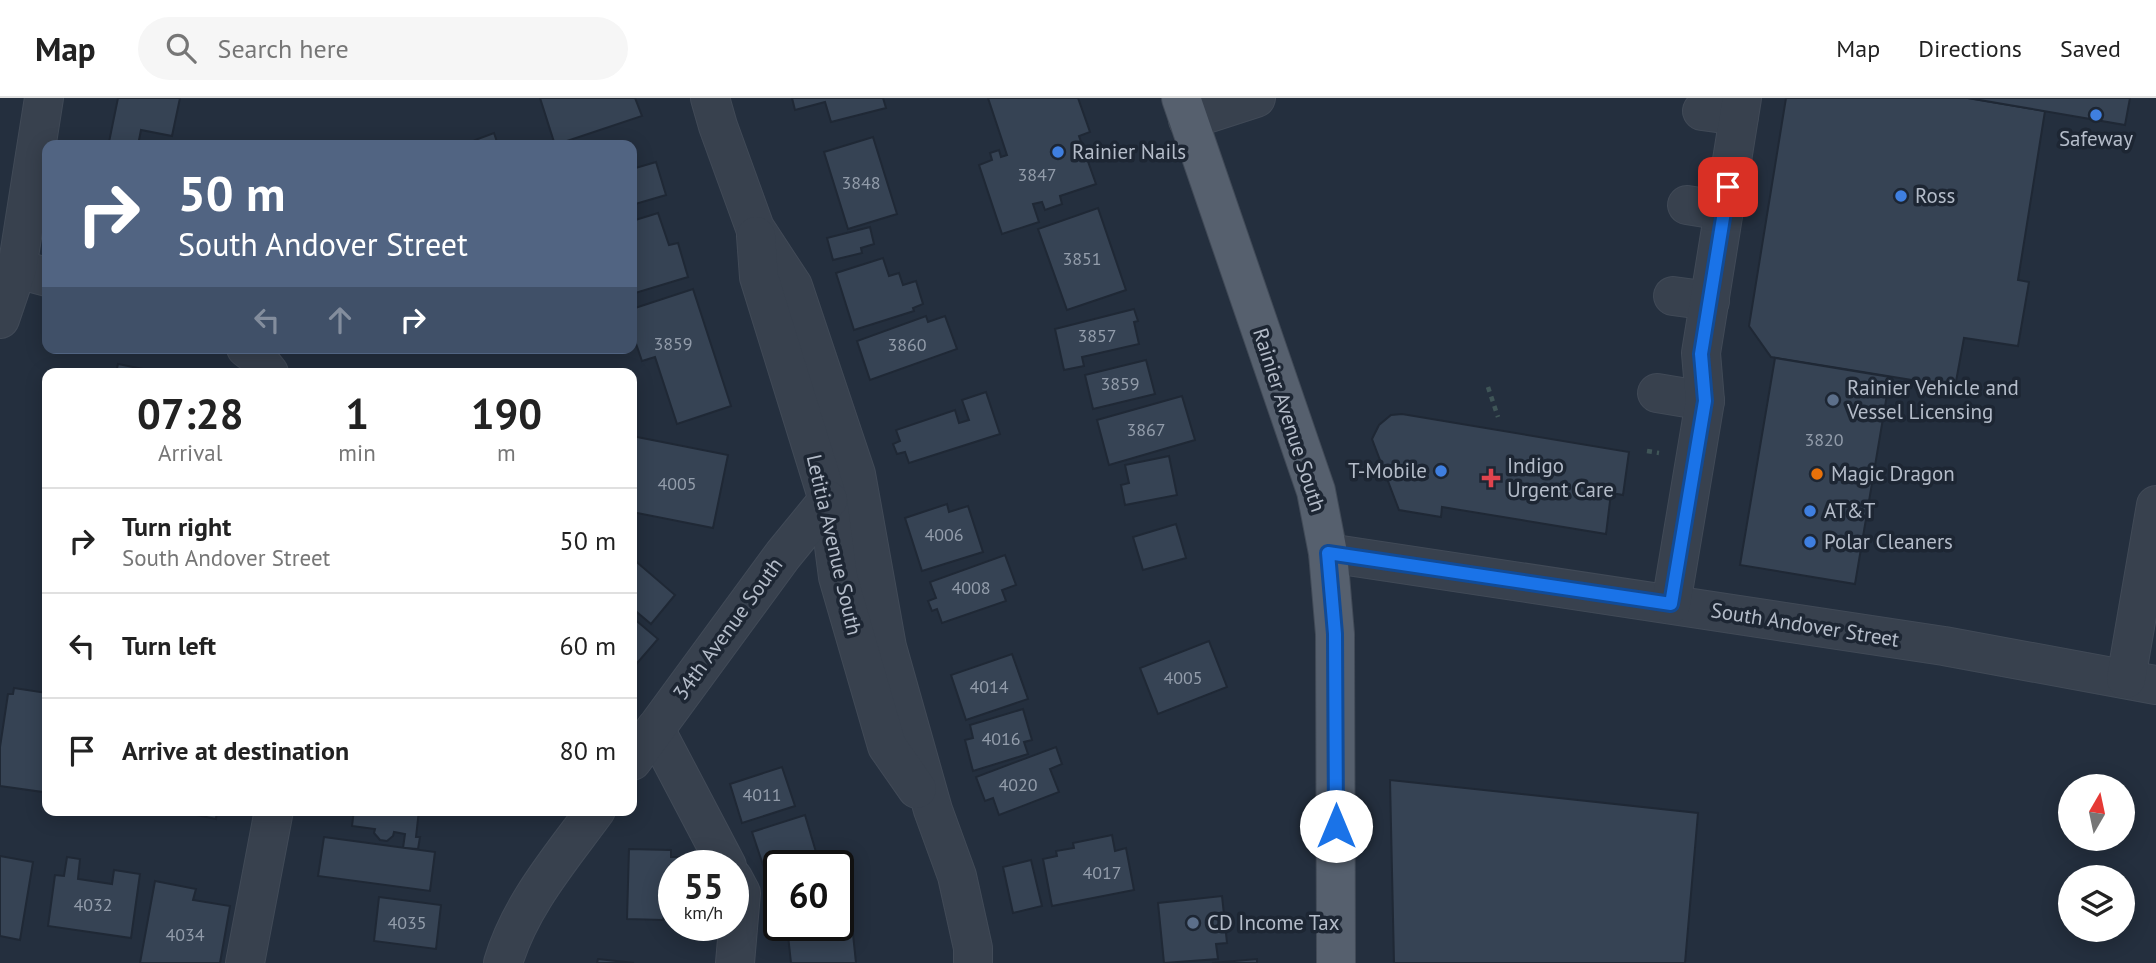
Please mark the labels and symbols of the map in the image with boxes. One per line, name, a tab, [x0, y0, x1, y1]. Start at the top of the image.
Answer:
marker: Safeway	[2088, 107, 2104, 123]
place label: Safeway	[2059, 125, 2133, 152]
place label: Rainier Nails	[1072, 138, 1186, 165]
marker: Rainier Nails	[1050, 144, 1066, 160]
pin	[1698, 157, 1758, 217]
house number: 3847	[1017, 163, 1057, 186]
house number: 3848	[841, 171, 881, 194]
place label: Ross	[1915, 182, 1955, 209]
marker: Ross	[1893, 188, 1909, 204]
house number: 3851	[1062, 247, 1102, 270]
house number: 3857	[1077, 324, 1117, 347]
street label: Rainier Avenue South	[1247, 325, 1332, 515]
house number: 3859	[653, 332, 693, 355]
house number: 3860	[887, 333, 927, 356]
house number: 3859	[1100, 372, 1140, 395]
place label: Rainier Vehicle and Vessel Licensing	[1846, 374, 2019, 425]
marker: Rainier Vehicle and Vessel Licensing	[1825, 392, 1841, 408]
house number: 3867	[1126, 418, 1166, 441]
house number: 3820	[1804, 428, 1844, 451]
street label: Letitia Avenue South	[801, 452, 868, 638]
place label: Indigo Urgent Care	[1507, 452, 1614, 503]
place label: T-Mobile	[1348, 457, 1427, 484]
place label: Magic Dragon	[1831, 460, 1955, 487]
marker: T-Mobile	[1433, 463, 1449, 479]
marker: Magic Dragon	[1809, 466, 1825, 482]
marker: Indigo Urgent Care	[1481, 468, 1501, 488]
house number: 4005	[657, 472, 697, 495]
place label: AT&T	[1824, 497, 1876, 524]
marker: AT&T	[1802, 503, 1818, 519]
house number: 4006	[924, 523, 964, 546]
place label: Polar Cleaners	[1824, 528, 1953, 555]
marker: Polar Cleaners	[1802, 534, 1818, 550]
street label: 34th Avenue South	[667, 552, 788, 705]
house number: 4008	[951, 576, 991, 599]
street label: South Andover Street	[1709, 596, 1901, 653]
house number: 4005	[1163, 666, 1203, 689]
house number: 4014	[969, 675, 1009, 698]
house number: 4016	[981, 727, 1021, 750]
house number: 4020	[998, 773, 1038, 796]
north arrow	[2058, 774, 2135, 850]
house number: 4011	[742, 783, 782, 806]
position arrow	[1299, 789, 1373, 863]
speed limit sign: 60	[763, 850, 854, 941]
house number: 4017	[1082, 861, 1122, 884]
house number: 4032	[73, 893, 113, 916]
place label: CD Income Tax	[1207, 909, 1340, 936]
house number: 4035	[387, 911, 427, 934]
marker: CD Income Tax	[1185, 915, 1201, 931]
house number: 4034	[165, 923, 205, 946]

